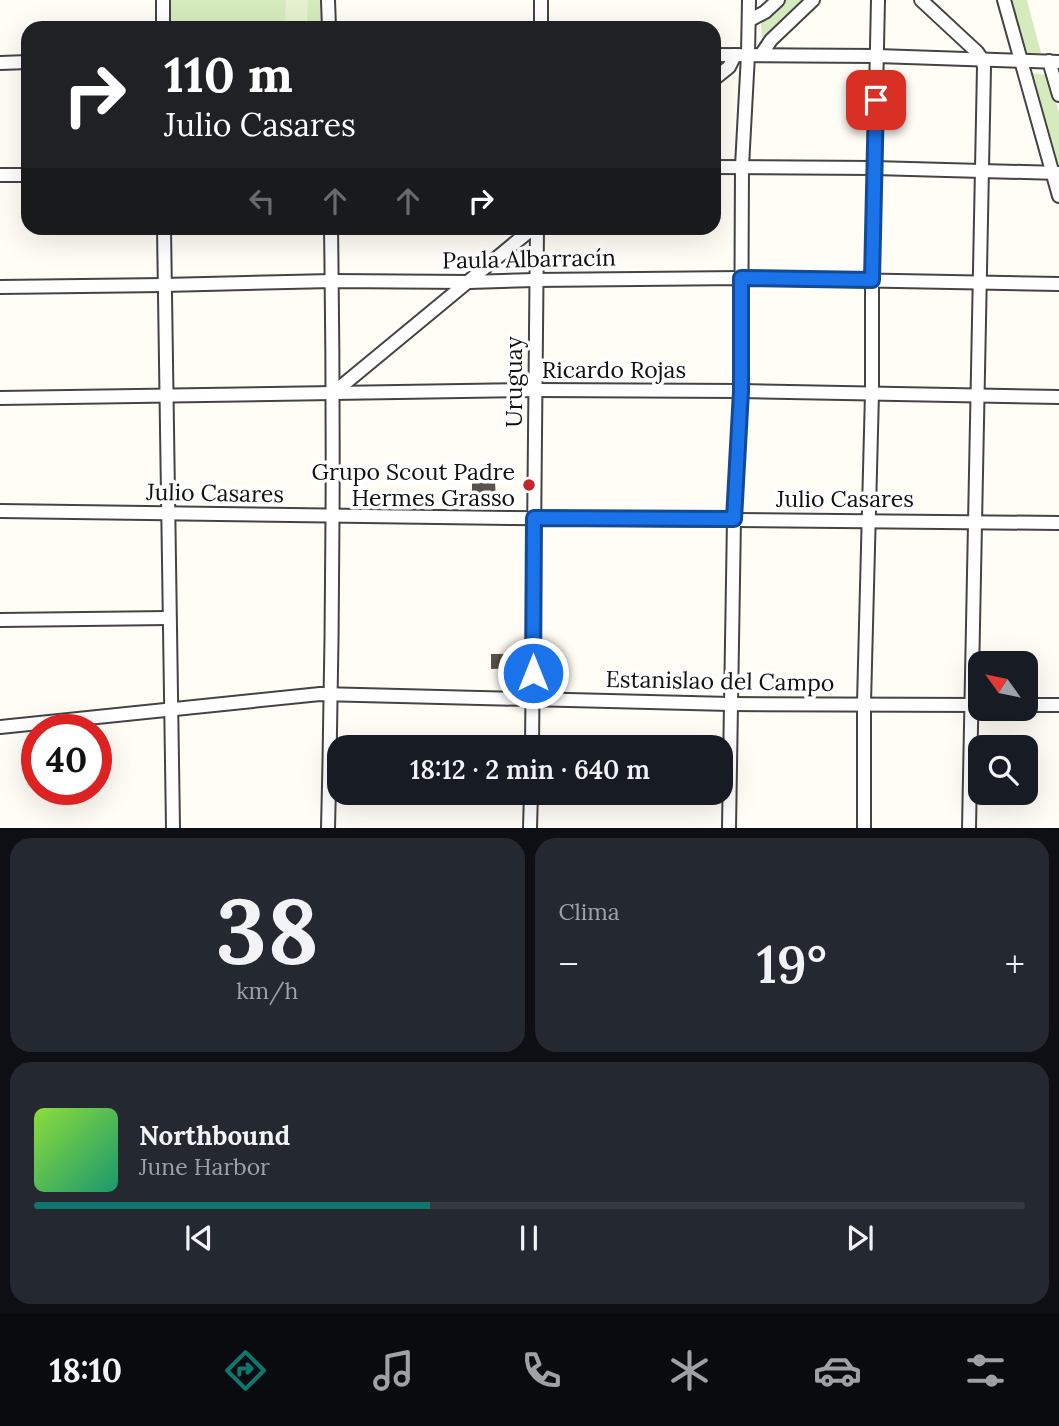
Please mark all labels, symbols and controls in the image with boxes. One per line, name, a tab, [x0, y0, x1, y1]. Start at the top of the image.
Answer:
text: 110 m	[164, 43, 293, 105]
icon: right	[49, 49, 140, 140]
pin	[846, 70, 906, 130]
icon: arrive	[857, 81, 895, 119]
text: Julio Casares	[164, 104, 356, 145]
icon: left	[243, 182, 281, 220]
icon: ahead	[316, 182, 354, 220]
icon: ahead	[389, 182, 427, 220]
icon: right	[462, 182, 500, 220]
street label: Paula Albarracín	[442, 242, 616, 275]
street label: Uruguay	[499, 336, 528, 428]
street label: Ricardo Rojas	[542, 355, 686, 384]
place label: Grupo Scout Padre Hermes Grasso	[312, 457, 515, 512]
street label: Julio Casares	[145, 477, 284, 508]
marker: Grupo Scout Padre Hermes Grasso	[521, 477, 537, 493]
street label: Julio Casares	[775, 484, 914, 513]
position arrow	[496, 636, 570, 710]
north arrow	[968, 651, 1038, 721]
map controls	[968, 651, 1038, 805]
street label: Estanislao del Campo	[605, 664, 835, 697]
speed limit sign: 40	[21, 714, 112, 805]
button: search	[968, 735, 1038, 805]
text: 18:12 · 2 min · 640 m	[410, 753, 650, 786]
text: 38	[216, 872, 319, 989]
text: Clima	[559, 897, 620, 926]
text: 19°	[756, 931, 827, 997]
text: −	[559, 940, 579, 988]
text: +	[1005, 940, 1025, 988]
text: km/h	[236, 976, 298, 1005]
text: Northbound	[139, 1119, 290, 1152]
text: June Harbor	[139, 1152, 270, 1181]
icon: previous	[180, 1219, 218, 1257]
icon: pause	[510, 1219, 548, 1257]
icon: next	[841, 1219, 879, 1257]
icon: directions	[221, 1346, 270, 1395]
icon: music	[369, 1346, 418, 1395]
icon: phone	[517, 1346, 566, 1395]
icon: climate	[665, 1346, 714, 1395]
icon: car	[813, 1346, 862, 1395]
icon: filters	[961, 1346, 1010, 1395]
text: 18:10	[49, 1350, 122, 1391]

